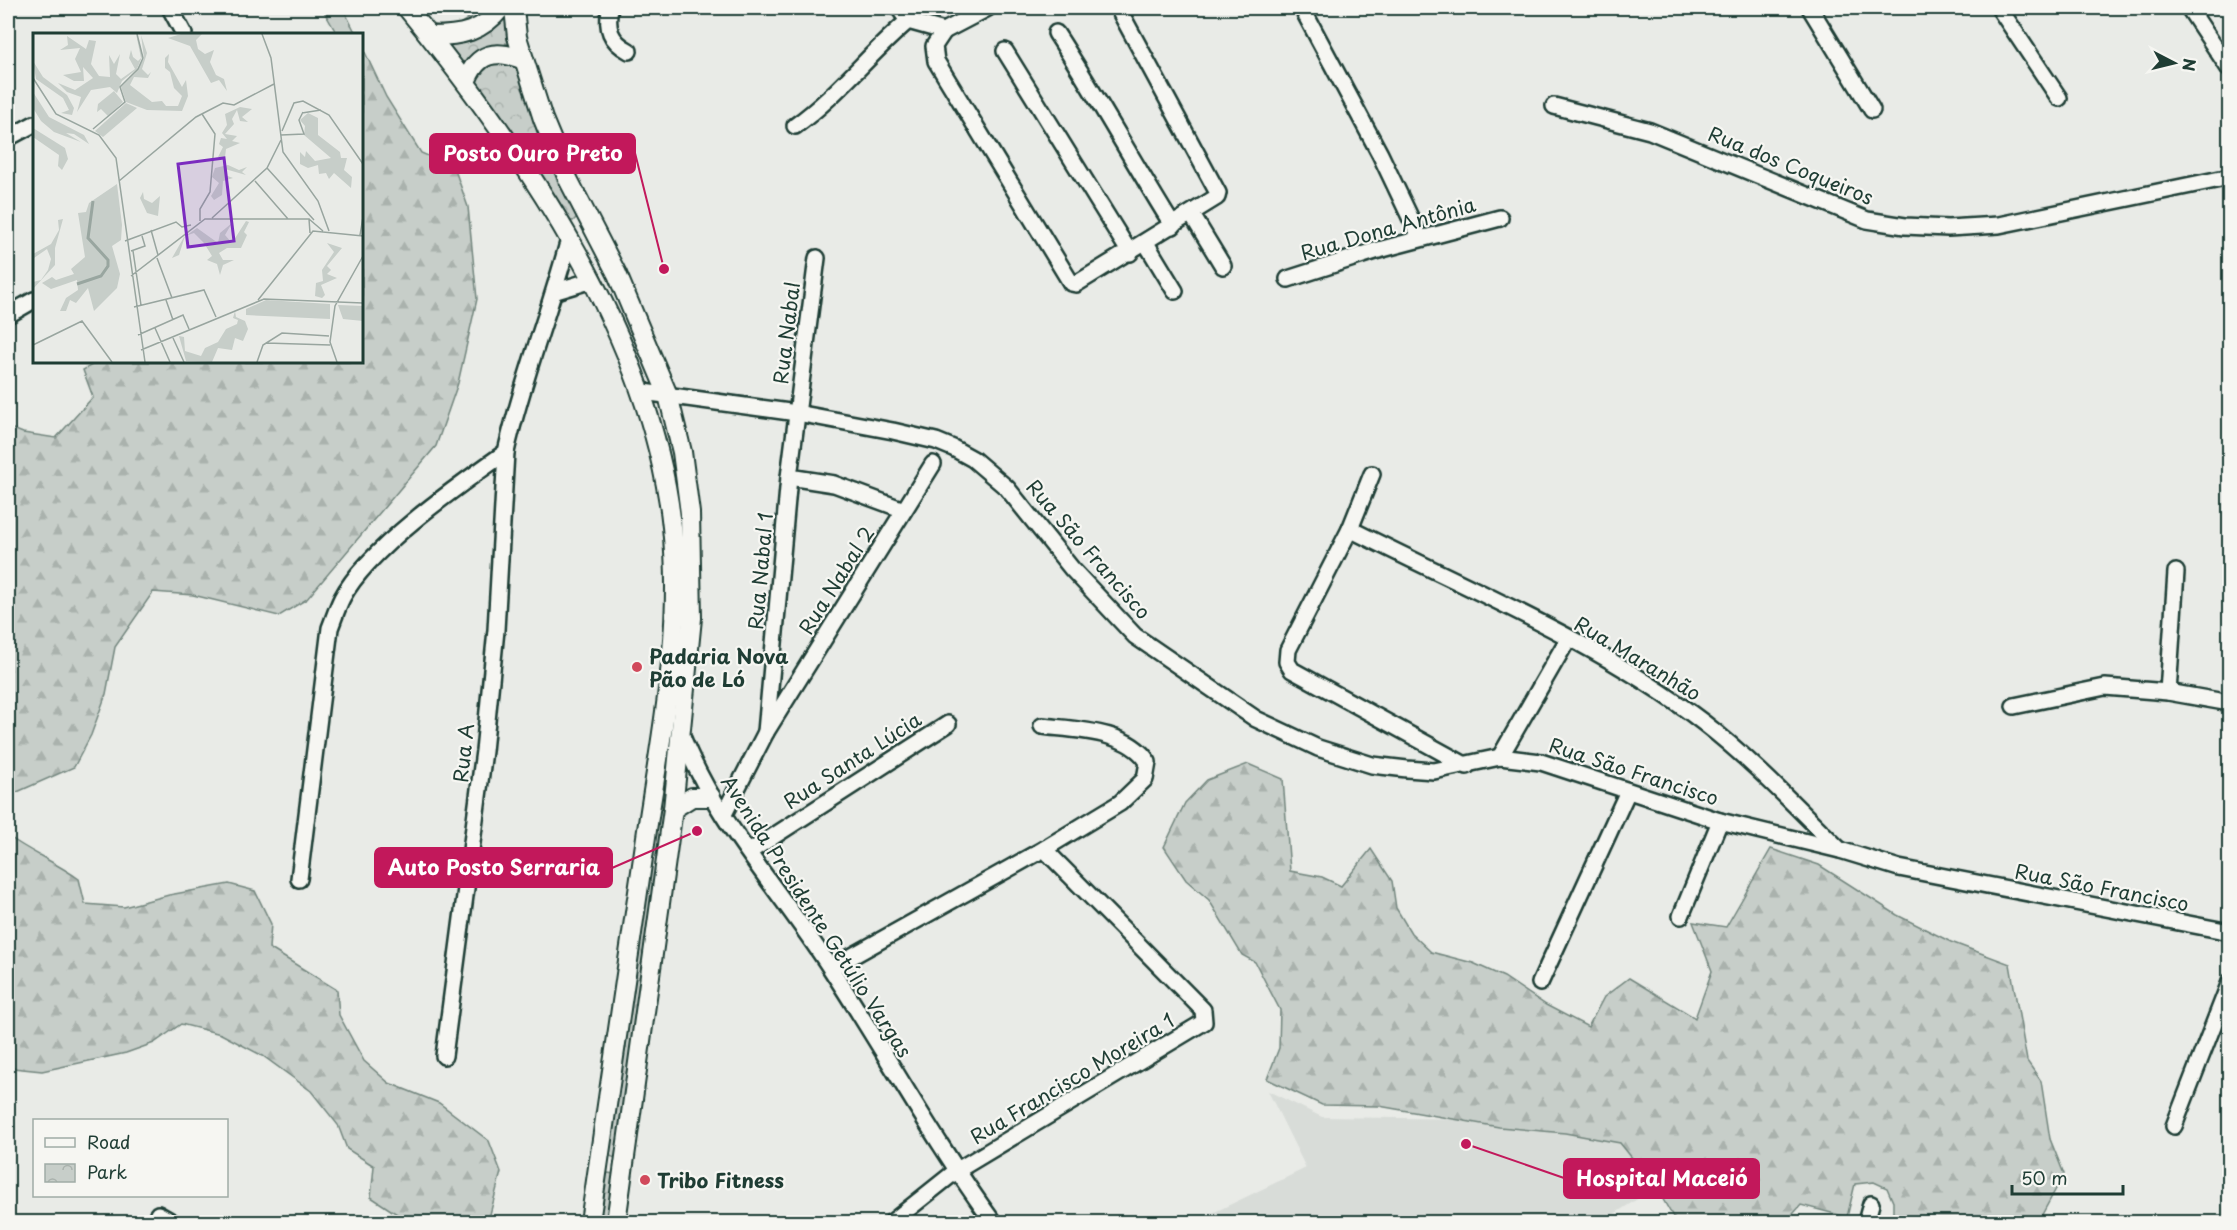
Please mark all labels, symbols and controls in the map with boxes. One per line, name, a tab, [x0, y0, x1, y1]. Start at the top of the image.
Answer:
inset map	[33, 33, 363, 363]
north arrow	[2144, 33, 2204, 93]
text: N	[2177, 57, 2203, 73]
street label: Rua dos Coqueiros	[1704, 118, 1878, 212]
callout: Posto Ouro Preto	[430, 134, 635, 173]
text: Posto Ouro Preto	[443, 136, 623, 168]
street label: Rua Dona Antônia	[1297, 188, 1480, 267]
street label: Rua Nabal	[765, 280, 807, 386]
street label: Rua São Francisco	[1020, 472, 1158, 626]
street label: Rua Nabal 1	[740, 511, 780, 631]
street label: Rua Nabal 2	[791, 520, 881, 640]
street label: Rua Maranhão	[1569, 608, 1707, 708]
place label: Padaria Nova Pão de Ló	[649, 641, 789, 694]
marker: Padaria Nova Pão de Ló	[630, 660, 644, 674]
street label: Rua Santa Lúcia	[777, 704, 927, 816]
street label: Rua A	[445, 722, 481, 784]
street label: Rua São Francisco	[1545, 729, 1723, 813]
street label: Avenida Presidente Getúlio Vargas	[714, 769, 920, 1063]
callout: Auto Posto Serraria	[375, 848, 612, 887]
text: Auto Posto Serraria	[388, 850, 601, 882]
street label: Rua São Francisco	[2012, 855, 2192, 919]
street label: Rua Francisco Moreira 1	[964, 1005, 1180, 1151]
legend	[33, 1119, 228, 1197]
text: Road	[87, 1128, 131, 1155]
text: Park	[87, 1158, 127, 1185]
scale bar	[2012, 1158, 2123, 1196]
callout: Hospital Maceió	[1564, 1159, 1759, 1198]
text: Hospital Maceió	[1576, 1161, 1748, 1193]
text: 50 m	[2021, 1164, 2068, 1191]
place label: Tribo Fitness	[657, 1165, 784, 1195]
marker: Tribo Fitness	[638, 1173, 652, 1187]

